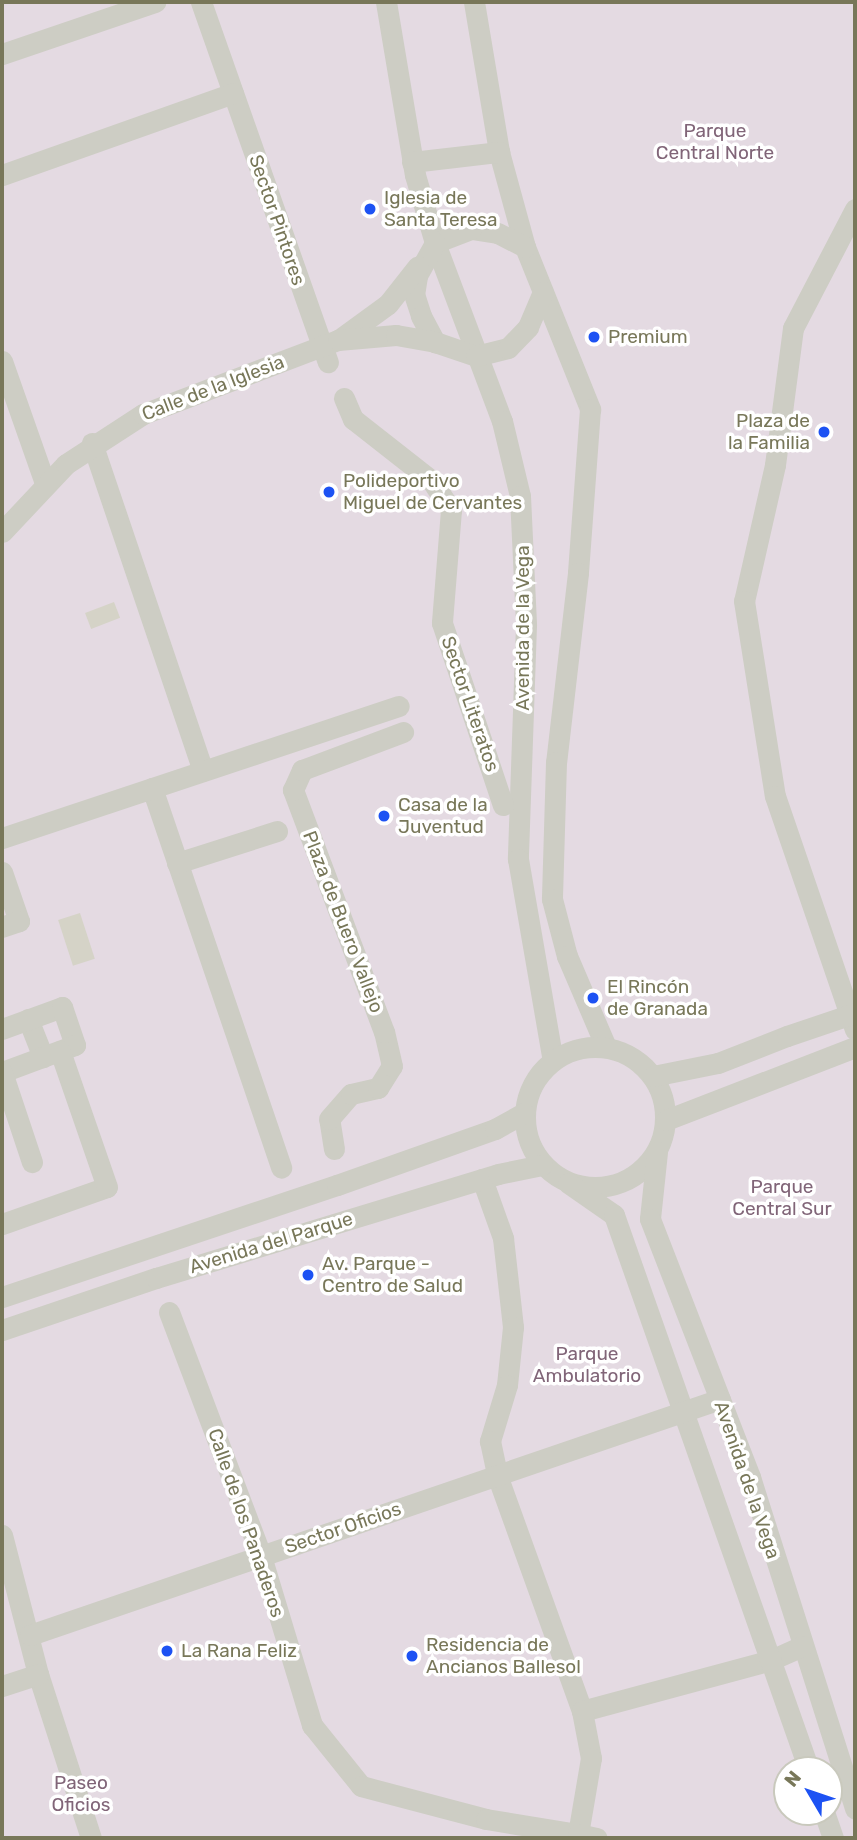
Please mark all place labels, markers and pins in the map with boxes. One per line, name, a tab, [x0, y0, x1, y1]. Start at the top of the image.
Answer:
place label: Iglesia de Santa Teresa	[384, 187, 498, 231]
marker: Iglesia de Santa Teresa	[362, 201, 378, 217]
place label: Premium	[608, 326, 688, 348]
marker: Premium	[586, 329, 602, 345]
place label: Plaza de la Familia	[728, 410, 810, 454]
marker: Plaza de la Familia	[816, 424, 832, 440]
place label: Polideportivo Miguel de Cervantes	[343, 470, 522, 514]
marker: Polideportivo Miguel de Cervantes	[321, 484, 337, 500]
place label: Casa de la Juventud	[398, 794, 488, 838]
marker: Casa de la Juventud	[376, 808, 392, 824]
place label: El Rincón de Granada	[607, 976, 708, 1020]
marker: El Rincón de Granada	[585, 990, 601, 1006]
place label: Av. Parque - Centro de Salud	[322, 1253, 463, 1297]
marker: Av. Parque - Centro de Salud	[300, 1267, 316, 1283]
place label: Residencia de Ancianos Ballesol	[426, 1634, 581, 1678]
place label: La Rana Feliz	[181, 1640, 297, 1662]
marker: La Rana Feliz	[159, 1643, 175, 1659]
marker: Residencia de Ancianos Ballesol	[404, 1648, 420, 1664]

